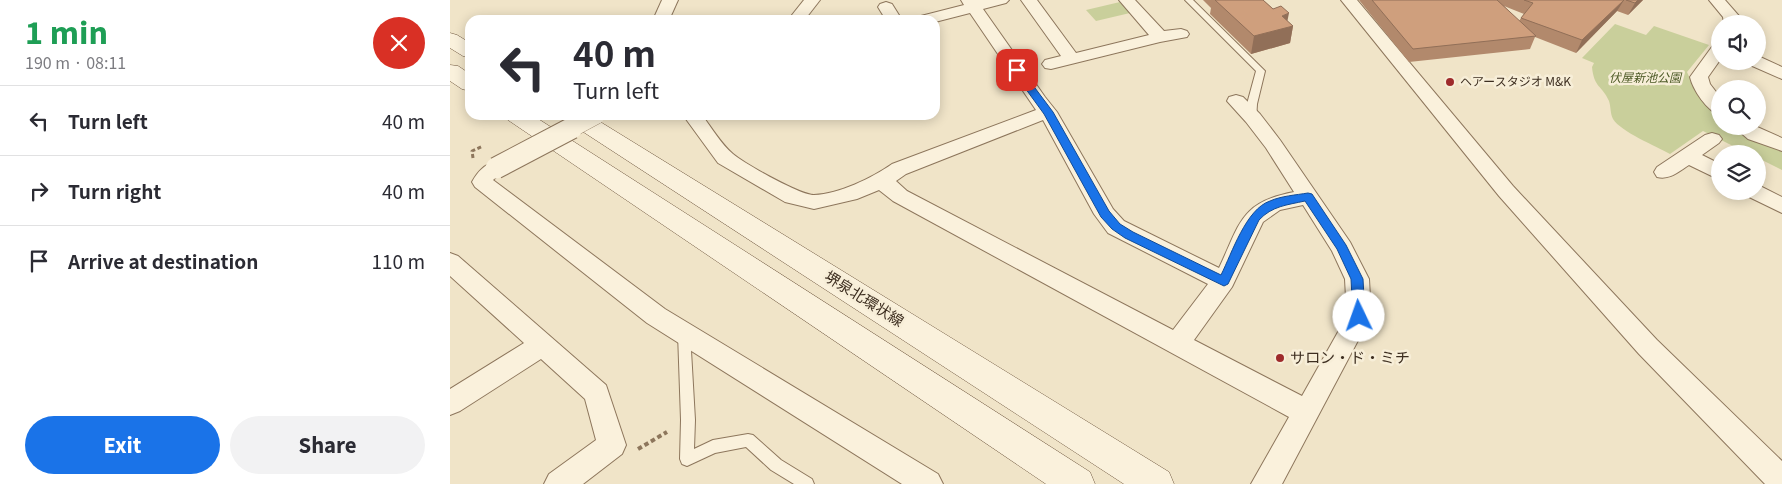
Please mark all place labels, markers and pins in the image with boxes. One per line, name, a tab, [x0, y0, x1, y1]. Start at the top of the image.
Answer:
pin	[996, 49, 1038, 91]
place label: ヘアースタジオ M&K	[1460, 72, 1571, 89]
marker: ヘアースタジオ M&K	[1444, 76, 1456, 88]
place label: サロン・ド・ミチ	[1290, 346, 1410, 367]
marker: サロン・ド・ミチ	[1274, 352, 1286, 364]

